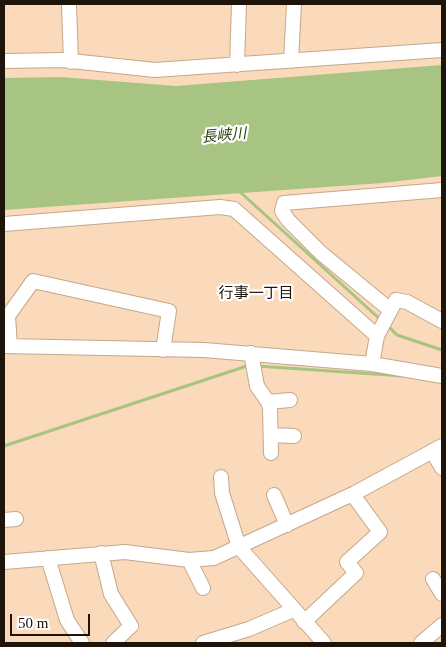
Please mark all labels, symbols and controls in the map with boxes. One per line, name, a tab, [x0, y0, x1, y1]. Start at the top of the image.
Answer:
water label: 長峡川	[201, 125, 247, 147]
district label: 行事一丁目	[219, 285, 293, 303]
scale bar	[12, 604, 92, 636]
text: 50 m	[18, 615, 48, 631]

